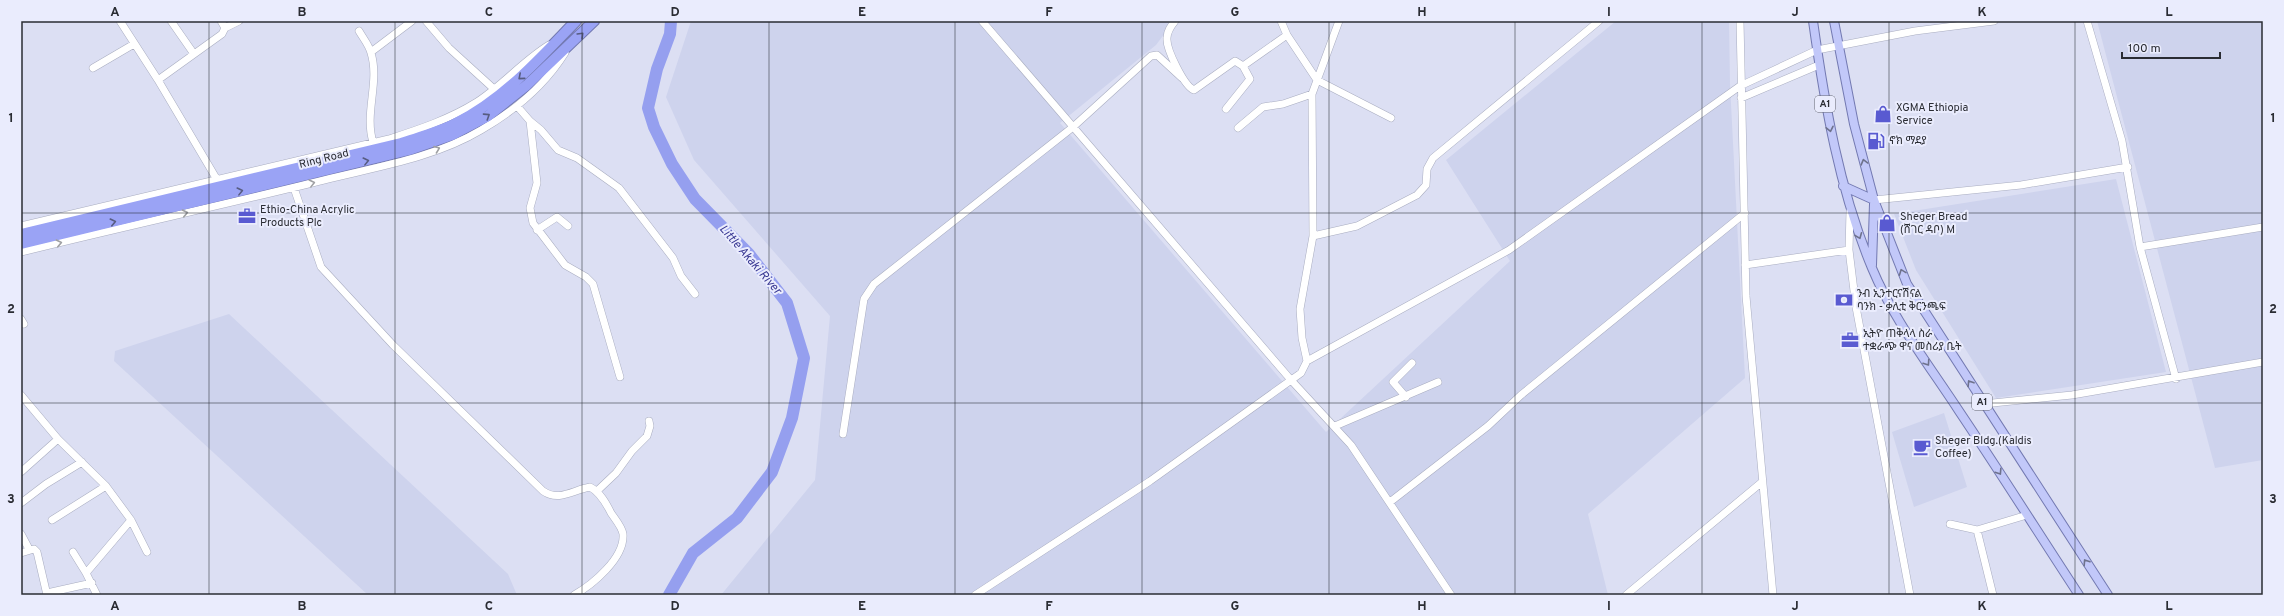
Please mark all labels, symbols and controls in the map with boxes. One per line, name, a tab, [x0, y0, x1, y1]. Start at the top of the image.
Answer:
text: A	[110, 5, 120, 21]
text: B	[298, 5, 307, 21]
text: C	[485, 5, 493, 21]
text: D	[670, 5, 680, 21]
text: E	[858, 5, 866, 21]
text: F	[1045, 5, 1053, 21]
text: G	[1231, 5, 1240, 21]
text: H	[1417, 5, 1427, 21]
text: I	[1607, 5, 1611, 21]
text: J	[1791, 5, 1799, 21]
text: K	[1977, 5, 1987, 21]
text: L	[2165, 5, 2173, 21]
one-way arrow	[576, 32, 584, 40]
scale bar	[2122, 34, 2220, 60]
text: 100 m	[2128, 41, 2161, 57]
one-way arrow	[518, 72, 526, 79]
road number: A1	[1815, 96, 1835, 112]
place label: XGMA Ethiopia Service	[1896, 101, 1968, 128]
shop icon: XGMA Ethiopia Service	[1873, 104, 1893, 124]
text: 1	[8, 111, 14, 127]
text: 1	[2270, 111, 2276, 127]
one-way arrow	[483, 113, 490, 121]
one-way arrow	[1825, 126, 1833, 132]
fuel station icon: ኖክ ማደያ	[1866, 131, 1886, 151]
place label: ኖክ ማደያ	[1889, 134, 1927, 148]
street label: Ring Road	[298, 146, 350, 172]
one-way arrow	[434, 146, 441, 154]
one-way arrow	[363, 157, 369, 165]
one-way arrow	[1860, 159, 1869, 166]
one-way arrow	[309, 180, 315, 188]
one-way arrow	[237, 188, 243, 196]
place label: Ethio-China Acrylic Products Plc	[260, 203, 355, 230]
office icon: Ethio-China Acrylic Products Plc	[237, 206, 257, 226]
one-way arrow	[182, 210, 189, 218]
place label: Sheger Bread (ሸገር ዳቦ) M	[1900, 210, 1967, 237]
shop icon: Sheger Bread (ሸገር ዳቦ) M	[1877, 213, 1897, 233]
one-way arrow	[110, 218, 117, 226]
water label: Little Akaki River	[715, 222, 786, 299]
one-way arrow	[1855, 233, 1863, 240]
one-way arrow	[55, 239, 62, 248]
one-way arrow	[1899, 269, 1907, 276]
place label: ንብ ኢንተርናሽናል ባንክ - ቃሊቲ ቅርንጫፍ	[1857, 287, 1946, 314]
bank icon: ንብ ኢንተርናሽናል ባንክ - ቃሊቲ ቅርንጫፍ	[1834, 290, 1854, 310]
text: 2	[7, 302, 15, 318]
text: 2	[2269, 302, 2277, 318]
place label: ኢትዮ ጠቅላላ ስራ ተቋራጭ ዋና መስሪያ ቤት	[1863, 327, 1962, 354]
office icon: ኢትዮ ጠቅላላ ስራ ተቋራጭ ዋና መስሪያ ቤት	[1840, 330, 1860, 350]
one-way arrow	[1922, 359, 1930, 366]
one-way arrow	[1967, 380, 1975, 387]
road number: A1	[1972, 394, 1992, 410]
place label: Sheger Bldg.(Kaldis Coffee)	[1935, 434, 2032, 461]
cafe icon: Sheger Bldg.(Kaldis Coffee)	[1912, 437, 1932, 457]
one-way arrow	[1994, 467, 2001, 474]
text: 3	[7, 492, 15, 508]
text: 3	[2269, 492, 2277, 508]
one-way arrow	[2084, 560, 2091, 567]
text: A	[110, 599, 120, 615]
text: B	[298, 599, 307, 615]
text: C	[485, 599, 493, 615]
text: D	[670, 599, 680, 615]
text: E	[858, 599, 866, 615]
text: F	[1045, 599, 1053, 615]
text: G	[1231, 599, 1240, 615]
text: H	[1417, 599, 1427, 615]
text: I	[1607, 599, 1611, 615]
text: J	[1791, 599, 1799, 615]
text: K	[1977, 599, 1987, 615]
text: L	[2165, 599, 2173, 615]

